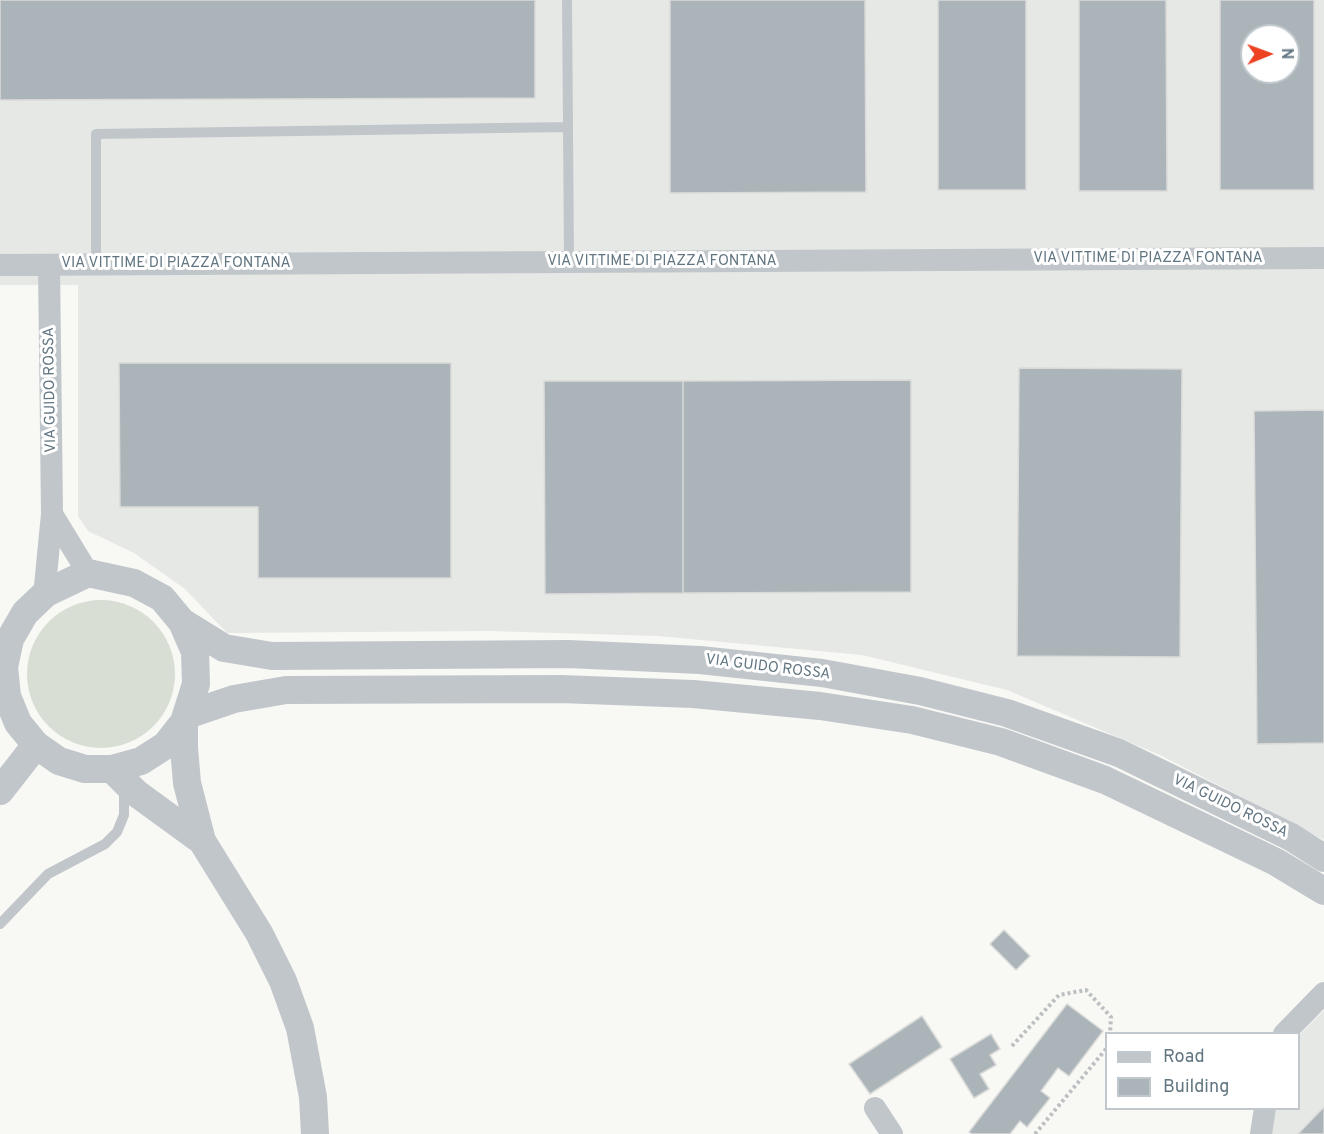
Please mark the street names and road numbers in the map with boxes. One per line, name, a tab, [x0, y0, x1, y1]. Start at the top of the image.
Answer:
street label: VIA VITTIME DI PIAZZA FONTANA	[1033, 250, 1263, 268]
street label: VIA VITTIME DI PIAZZA FONTANA	[547, 253, 777, 271]
street label: VIA VITTIME DI PIAZZA FONTANA	[61, 255, 291, 273]
street label: VIA GUIDO ROSSA	[41, 327, 61, 453]
street label: VIA GUIDO ROSSA	[705, 651, 831, 685]
street label: VIA GUIDO ROSSA	[1170, 771, 1290, 843]

